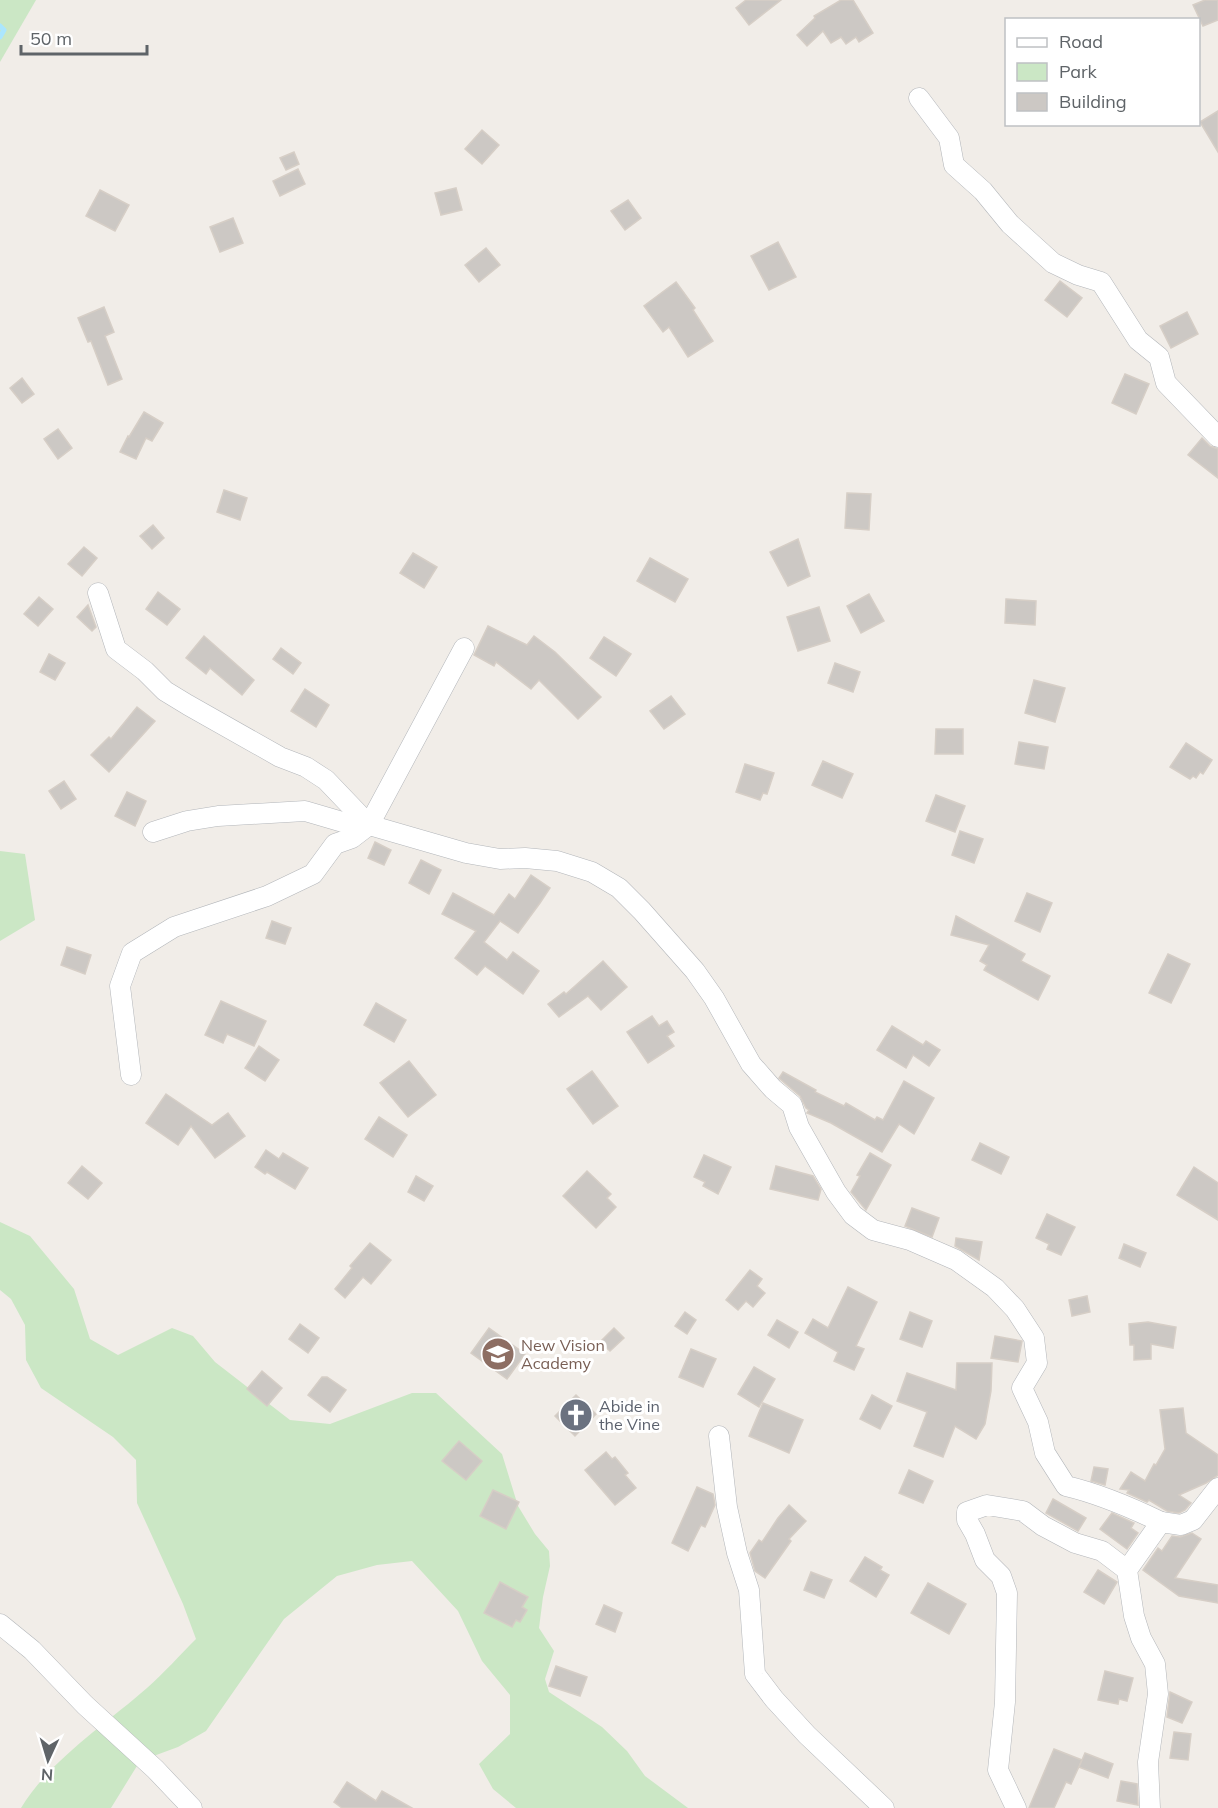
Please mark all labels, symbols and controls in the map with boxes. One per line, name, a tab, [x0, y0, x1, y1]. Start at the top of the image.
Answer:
scale bar	[21, 18, 147, 56]
legend	[1005, 18, 1200, 126]
text: 50 m	[30, 27, 72, 50]
text: Road	[1059, 30, 1103, 53]
text: Park	[1059, 60, 1098, 83]
text: Building	[1059, 90, 1127, 113]
place label: New Vision Academy	[521, 1335, 605, 1373]
school or university icon: New Vision Academy	[480, 1336, 516, 1372]
place label: Abide in the Vine	[599, 1396, 660, 1434]
church icon: Abide in the Vine	[558, 1397, 594, 1433]
north arrow	[18, 1730, 78, 1790]
text: N	[40, 1765, 54, 1785]

